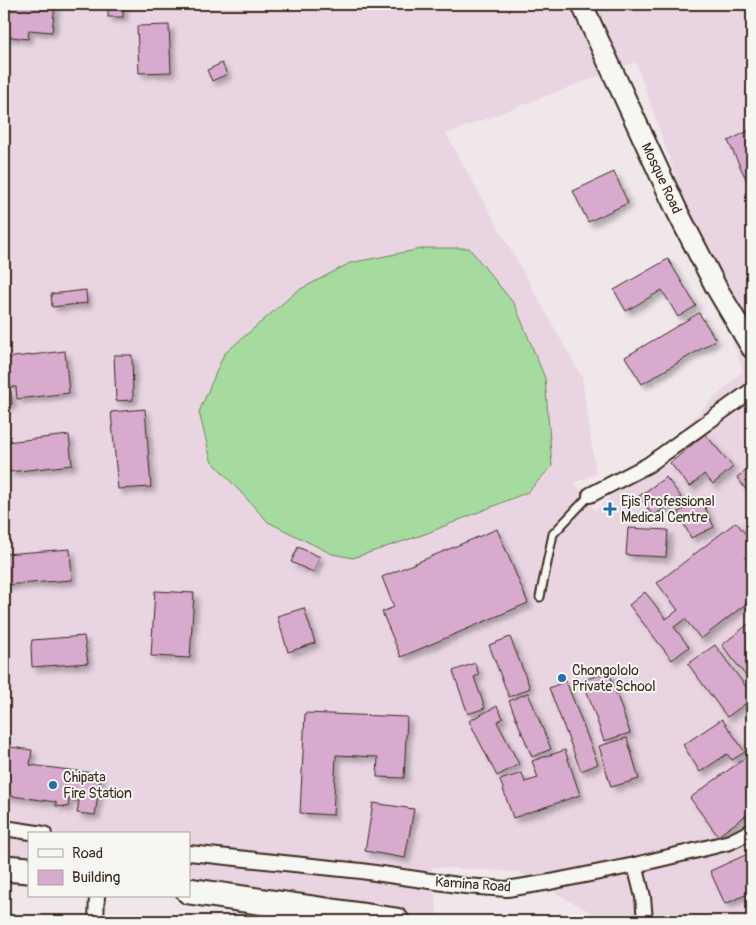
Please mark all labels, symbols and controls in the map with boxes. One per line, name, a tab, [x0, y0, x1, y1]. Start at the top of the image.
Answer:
street label: Mosque Road	[638, 140, 685, 217]
place label: Ejis Professional Medical Centre	[621, 493, 715, 526]
marker: Ejis Professional Medical Centre	[603, 502, 617, 516]
place label: Chongololo Private School	[572, 662, 656, 695]
marker: Chongololo Private School	[556, 672, 568, 684]
place label: Chipata Fire Station	[63, 769, 132, 802]
marker: Chipata Fire Station	[47, 779, 59, 791]
legend	[28, 832, 190, 898]
text: Road	[72, 844, 103, 863]
text: Building	[72, 868, 120, 887]
street label: Kamina Road	[434, 873, 512, 896]

